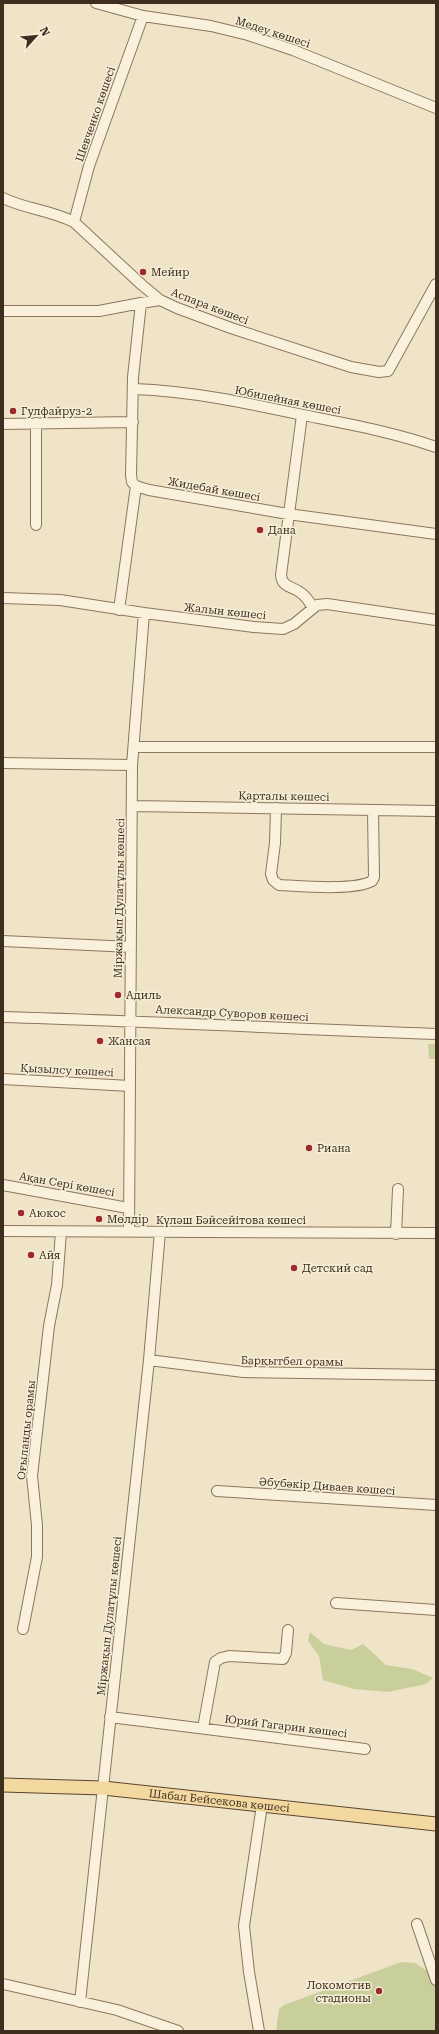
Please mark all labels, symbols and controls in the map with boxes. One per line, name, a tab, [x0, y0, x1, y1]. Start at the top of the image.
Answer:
street label: Медеу көшесі	[234, 14, 312, 51]
north arrow	[16, 16, 56, 56]
text: N	[37, 25, 52, 39]
street label: Шевченко көшесі	[73, 64, 118, 164]
place label: Мейир	[151, 266, 189, 279]
marker: Мейир	[138, 267, 148, 277]
street label: Аспара көшесі	[169, 286, 251, 327]
street label: Юбилейная көшесі	[234, 384, 343, 417]
place label: Гулфайруз-2	[21, 405, 92, 418]
marker: Гулфайруз-2	[8, 406, 18, 416]
street label: Жидебай көшесі	[167, 475, 262, 504]
place label: Дана	[268, 524, 296, 537]
marker: Дана	[255, 525, 265, 535]
street label: Жалын көшесі	[183, 601, 267, 622]
street label: Қарталы көшесі	[238, 789, 330, 804]
street label: Міржақып Дулатұлы көшесі	[112, 817, 127, 978]
place label: Адиль	[126, 989, 161, 1002]
marker: Адиль	[113, 990, 123, 1000]
street label: Александр Суворов көшесі	[155, 1003, 309, 1024]
place label: Жансая	[108, 1035, 151, 1048]
marker: Жансая	[95, 1036, 105, 1046]
street label: Қызылсу көшесі	[20, 1062, 115, 1079]
place label: Риана	[317, 1142, 351, 1155]
marker: Риана	[304, 1143, 314, 1153]
street label: Ақан Сері көшесі	[18, 1170, 116, 1199]
place label: Аюкос	[29, 1207, 66, 1220]
marker: Аюкос	[16, 1208, 26, 1218]
place label: Мөлдiр	[107, 1213, 149, 1226]
marker: Мөлдiр	[94, 1214, 104, 1224]
street label: Күләш Бәйсейітова көшесі	[156, 1214, 307, 1227]
place label: Айя	[39, 1249, 60, 1262]
marker: Айя	[26, 1250, 36, 1260]
place label: Детский сад	[302, 1262, 373, 1275]
marker: Детский сад	[289, 1263, 299, 1273]
street label: Барқытбел орамы	[241, 1354, 343, 1369]
street label: Оғыланды орамы	[15, 1379, 38, 1481]
street label: Әбубәкір Диваев көшесі	[258, 1475, 396, 1498]
street label: Міржақып Дулатұлы көшесі	[95, 1535, 124, 1696]
street label: Юрий Гагарин көшесі	[224, 1713, 349, 1741]
street label: Шабал Бейсекова көшесі	[148, 1787, 291, 1815]
place label: Локомотив стадионы	[307, 1979, 371, 2005]
marker: Локомотив стадионы	[374, 1986, 384, 1996]

